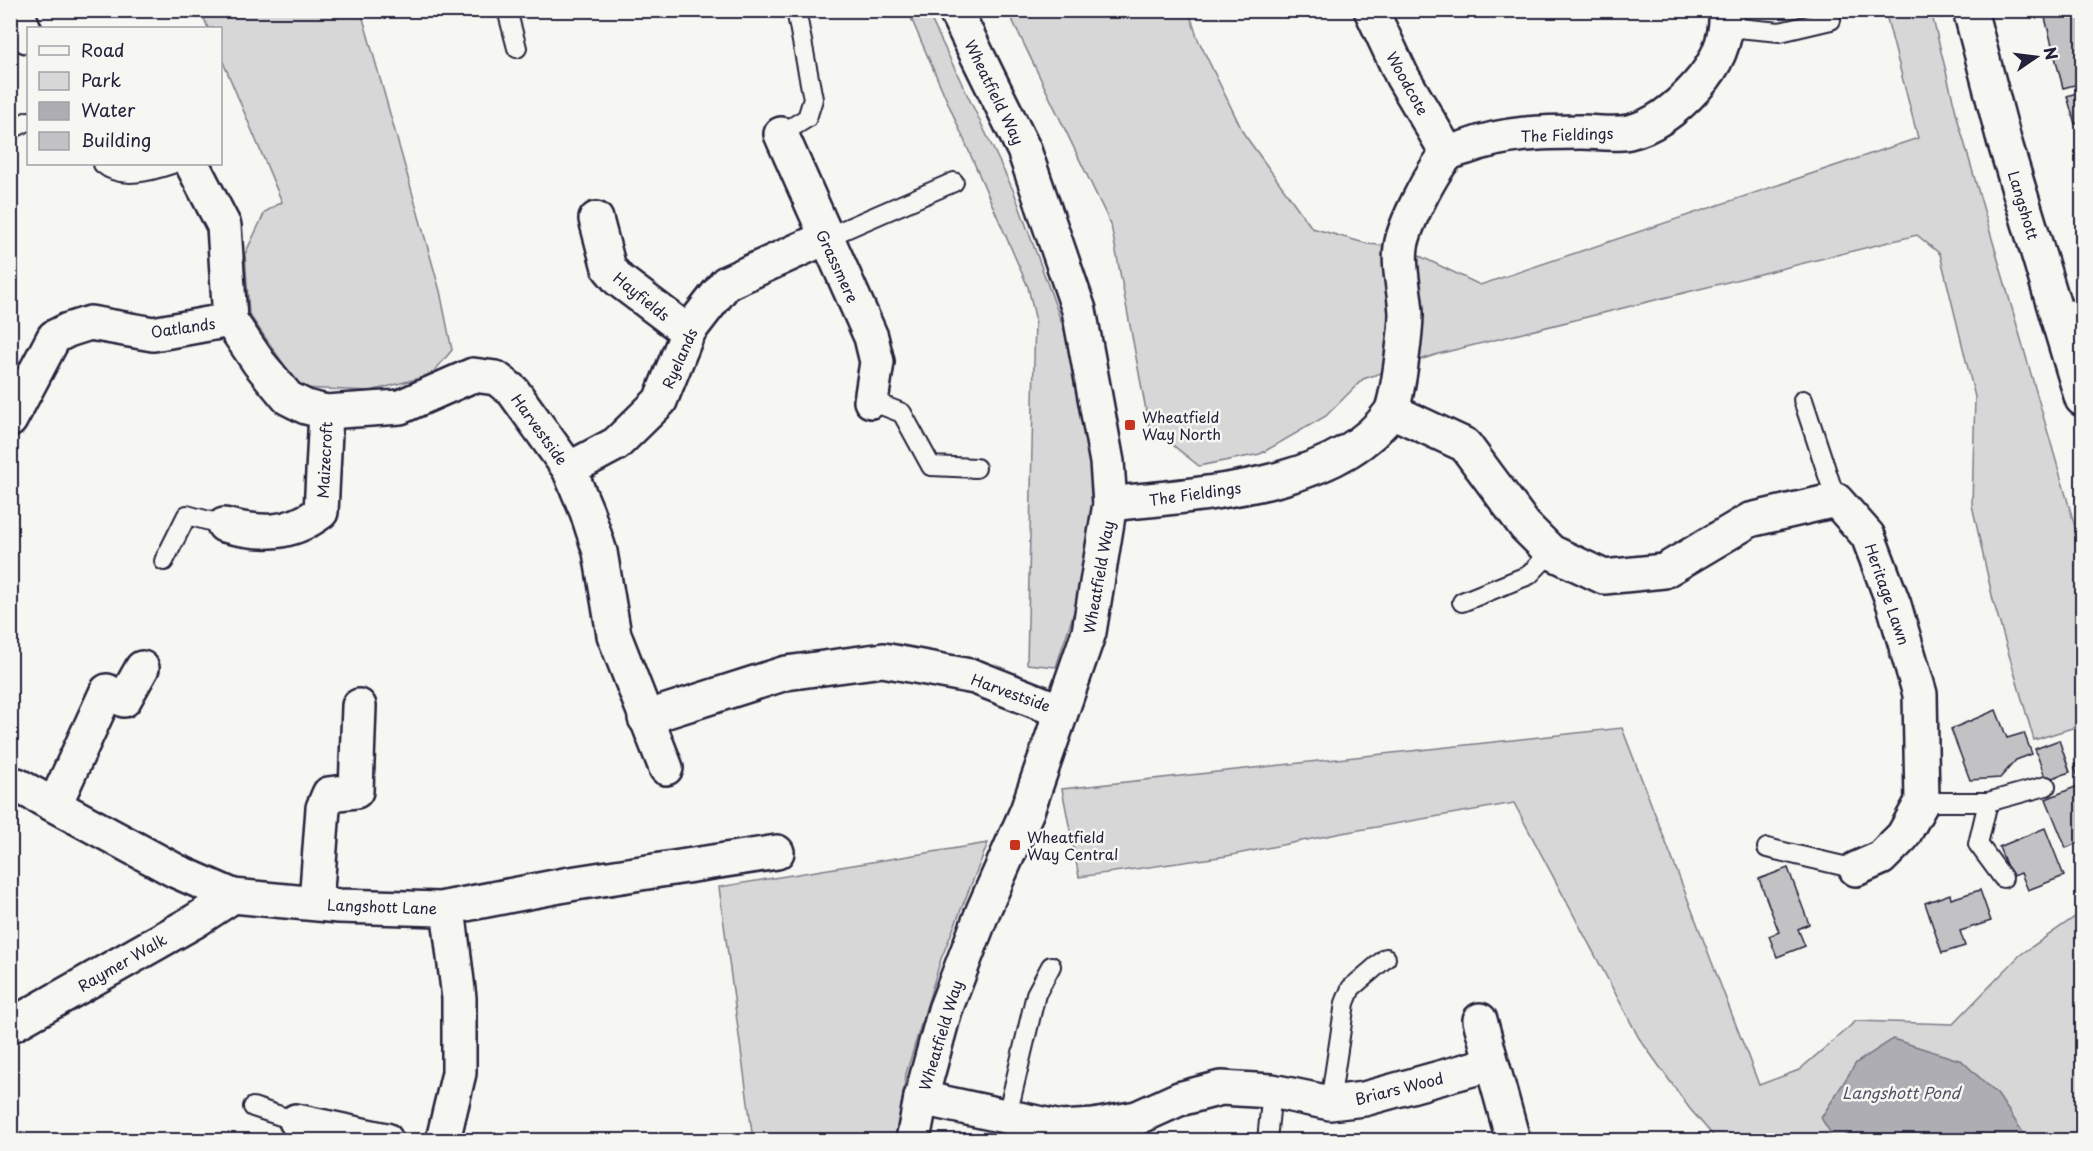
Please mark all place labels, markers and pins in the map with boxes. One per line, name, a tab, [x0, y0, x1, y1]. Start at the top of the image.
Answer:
place label: Wheatfield Way North	[1142, 405, 1221, 445]
marker: Wheatfield Way North	[1123, 418, 1137, 432]
place label: Wheatfield Way Central	[1027, 825, 1118, 865]
marker: Wheatfield Way Central	[1008, 838, 1022, 852]

